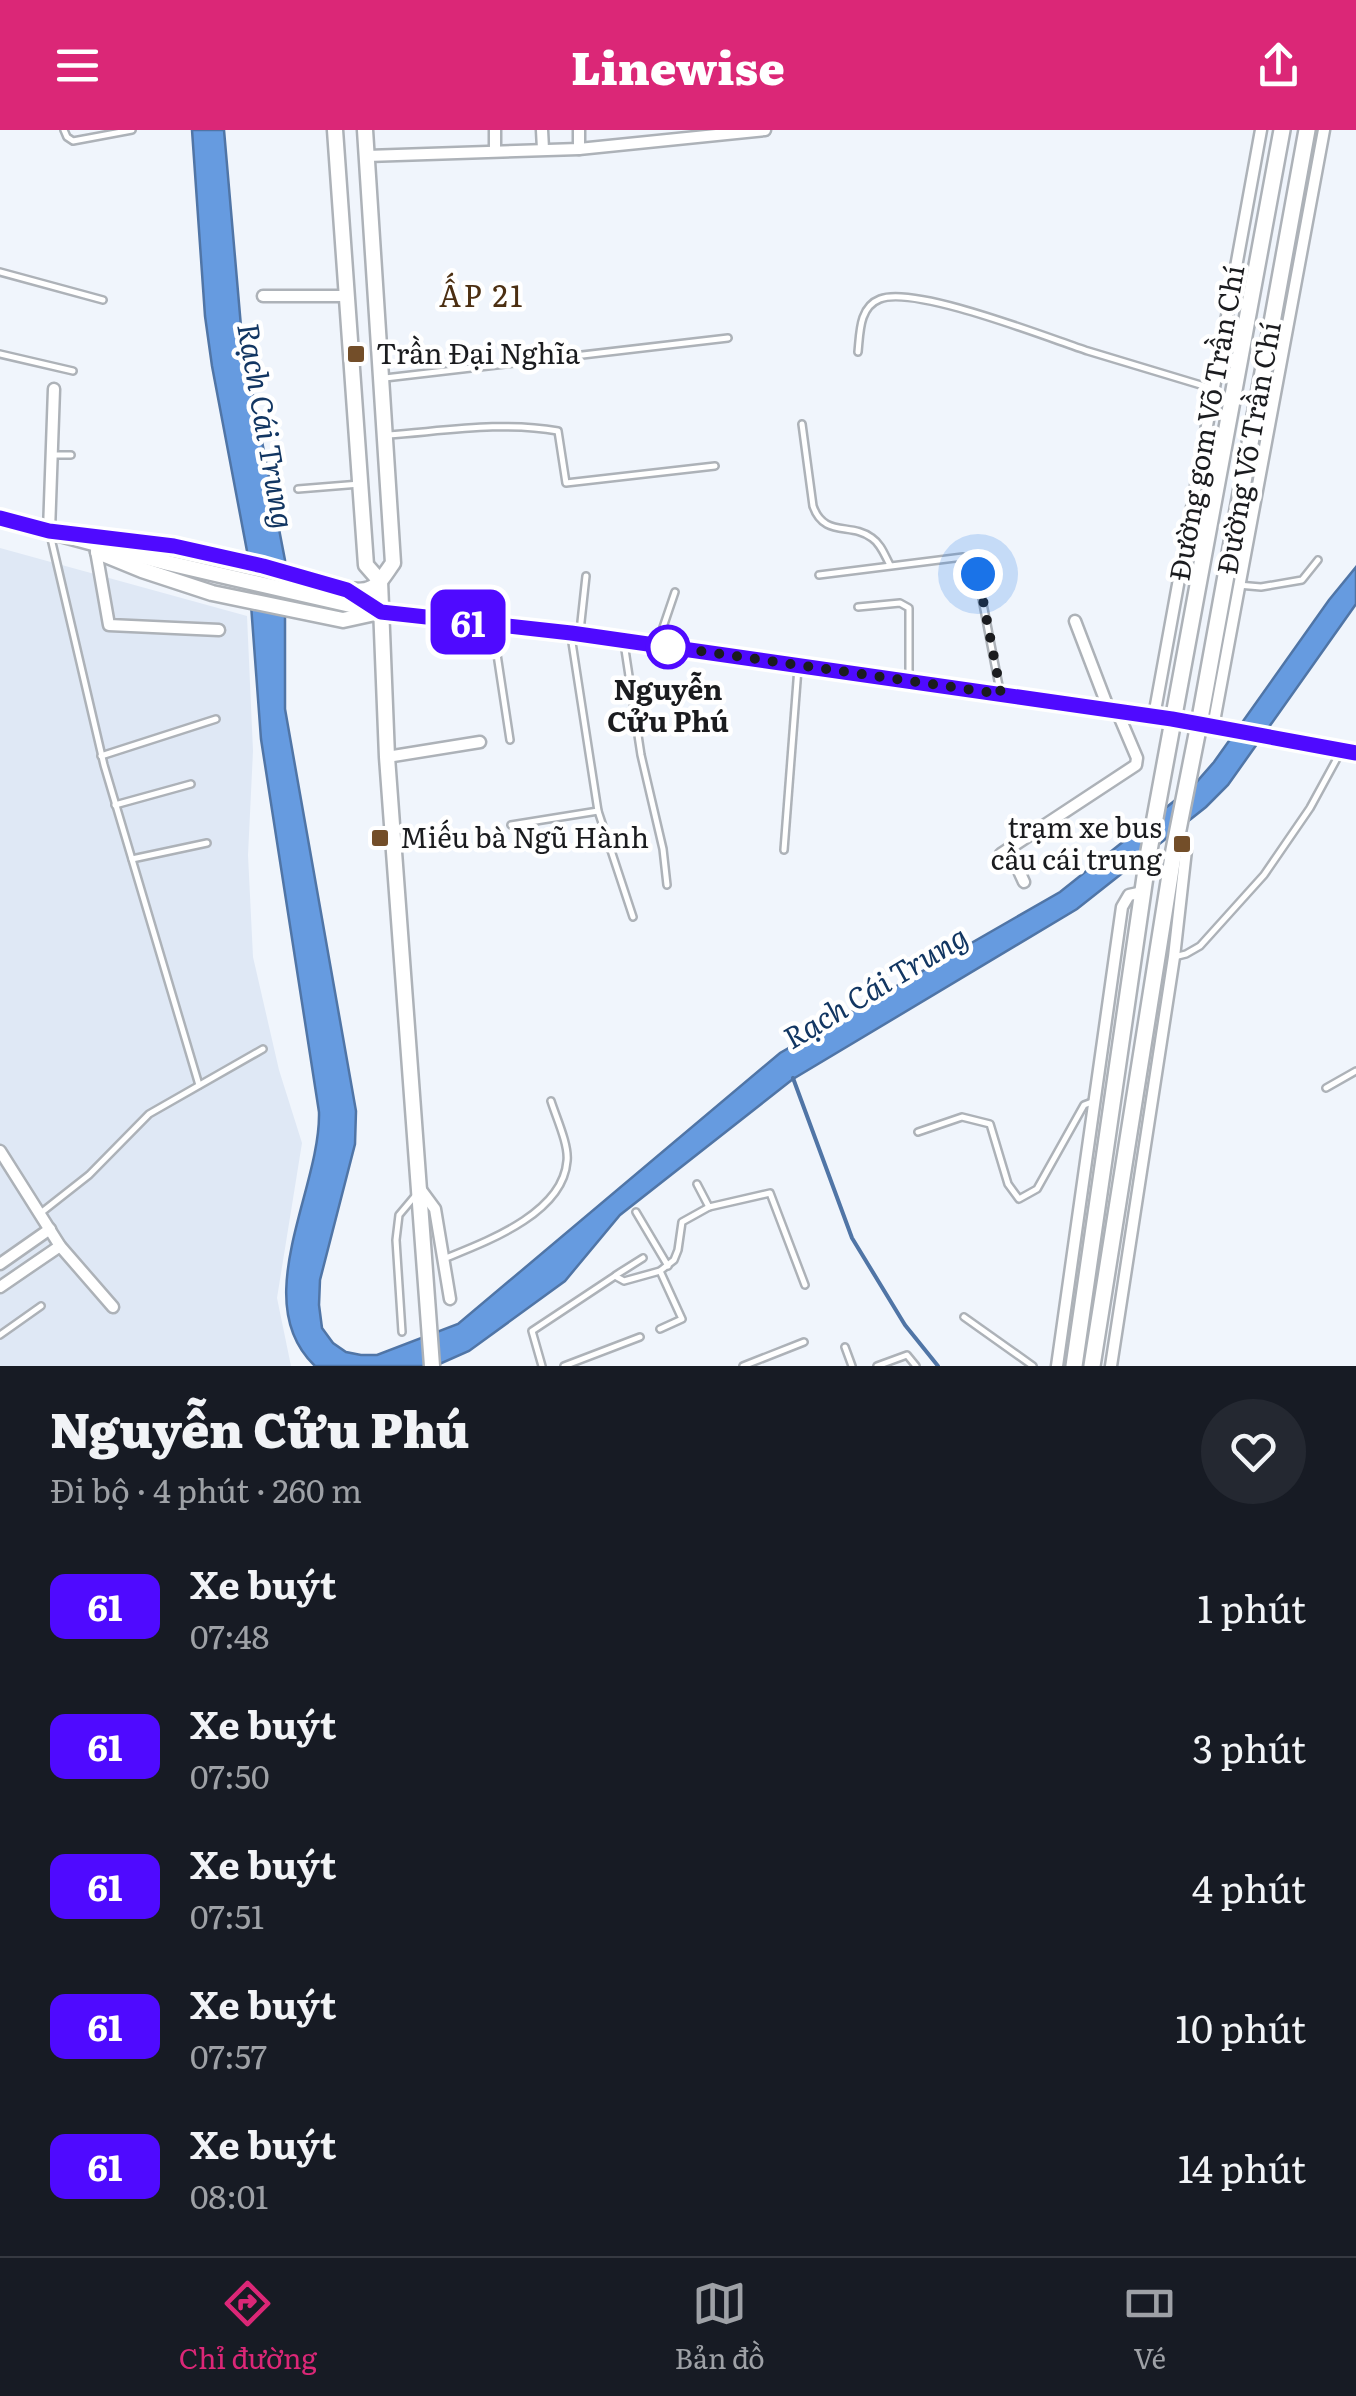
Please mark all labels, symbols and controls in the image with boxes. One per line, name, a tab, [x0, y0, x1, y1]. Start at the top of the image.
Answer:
text: Linewise	[571, 32, 785, 99]
icon: menu	[50, 38, 105, 93]
icon: share	[1251, 38, 1306, 93]
street label: Đường gom Võ Trần Chí	[1157, 262, 1253, 584]
district label: ẤP 21	[439, 272, 525, 316]
street label: Đường Võ Trần Chí	[1204, 318, 1290, 577]
water label: Rạch Cái Trung	[228, 319, 308, 532]
place label: Trần Đại Nghĩa	[376, 331, 580, 373]
marker: Trần Đại Nghĩa	[345, 343, 367, 365]
your location	[953, 549, 1003, 599]
line badge: 61	[423, 590, 513, 654]
text: 61	[451, 596, 485, 648]
marker: Nguyễn Cửu Phú	[647, 626, 689, 668]
place label: Nguyễn Cửu Phú	[607, 667, 729, 741]
place label: trạm xe bus cầu cái trung	[990, 805, 1162, 879]
place label: Miếu bà Ngũ Hành	[400, 815, 649, 857]
marker: Miếu bà Ngũ Hành	[369, 827, 391, 849]
marker: trạm xe bus cầu cái trung	[1171, 833, 1193, 855]
water label: Rạch Cái Trung	[774, 913, 975, 1058]
text: Nguyễn Cửu Phú	[50, 1392, 469, 1463]
button: heart	[1201, 1399, 1306, 1504]
text: Đi bộ · 4 phút · 260 m	[50, 1465, 362, 1513]
text: Xe buýt	[190, 1554, 336, 1611]
text: 1 phút	[1198, 1578, 1306, 1635]
text: 61	[88, 1580, 122, 1632]
text: 07:48	[190, 1611, 269, 1659]
text: Xe buýt	[190, 1694, 336, 1751]
text: 3 phút	[1192, 1718, 1306, 1775]
text: 61	[88, 1720, 122, 1772]
text: 07:50	[190, 1751, 270, 1799]
text: Xe buýt	[190, 1834, 336, 1891]
text: 4 phút	[1192, 1858, 1306, 1915]
text: 61	[88, 1860, 122, 1912]
text: 07:51	[190, 1891, 264, 1939]
text: Xe buýt	[190, 1974, 336, 2031]
text: 10 phút	[1176, 1998, 1306, 2055]
text: 61	[88, 2000, 122, 2052]
text: 07:57	[190, 2031, 267, 2079]
text: Xe buýt	[190, 2114, 336, 2171]
text: 14 phút	[1178, 2138, 1306, 2195]
text: 61	[88, 2140, 122, 2192]
text: 08:01	[190, 2171, 268, 2219]
tab: Chỉ đường	[179, 2276, 317, 2378]
tab: Bản đồ	[675, 2276, 765, 2378]
tab: Vé	[1122, 2276, 1177, 2378]

